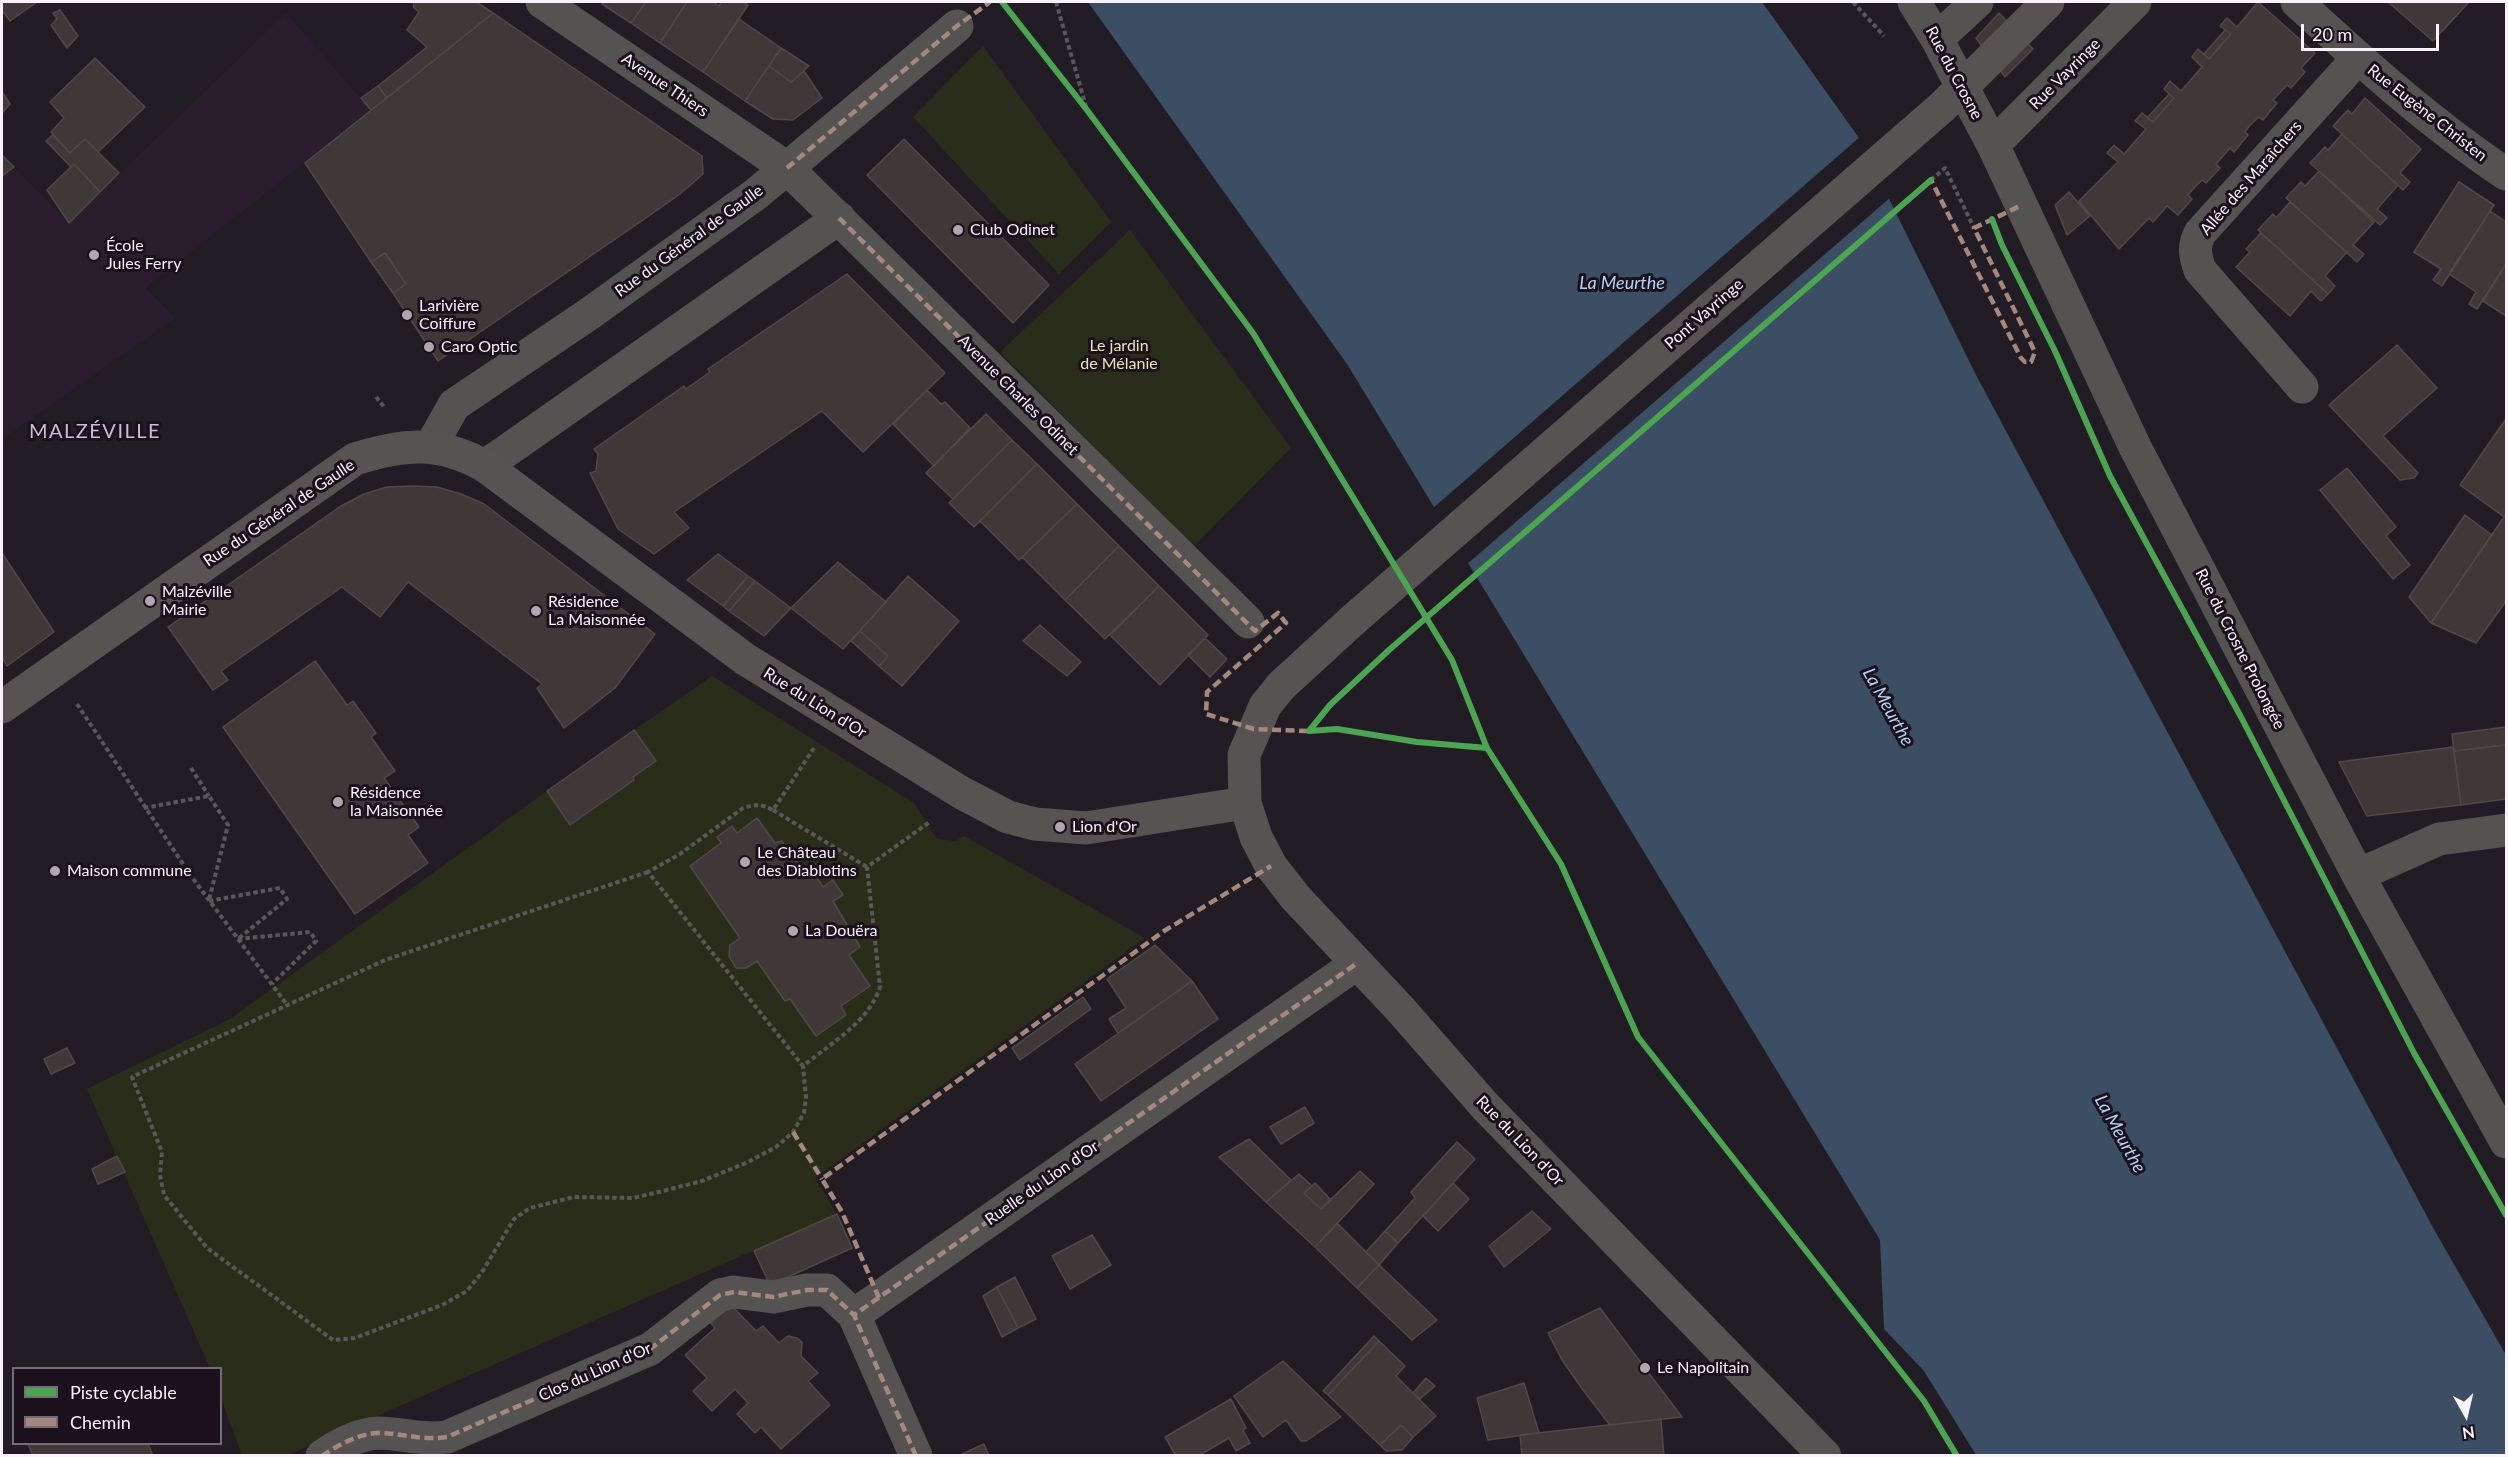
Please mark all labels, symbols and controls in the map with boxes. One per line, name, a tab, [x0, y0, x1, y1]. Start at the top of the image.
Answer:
scale bar	[2304, 12, 2442, 50]
street label: Rue du Crosne	[1921, 23, 1987, 123]
text: 20 m	[2312, 23, 2352, 45]
street label: Rue Vayringe	[2026, 35, 2104, 113]
street label: Avenue Thiers	[618, 49, 712, 121]
street label: Rue Eugène Christen	[2363, 60, 2491, 166]
street label: Allée des Maraîchers	[2196, 117, 2306, 239]
street label: Rue du Général de Gaulle	[611, 181, 767, 301]
place label: Club Odinet	[970, 220, 1055, 240]
marker: Club Odinet	[951, 223, 965, 237]
place label: École Jules Ferry	[106, 236, 181, 274]
marker: École Jules Ferry	[87, 248, 101, 262]
water label: La Meurthe	[1579, 272, 1665, 294]
street label: Pont Vayringe	[1661, 275, 1747, 353]
place label: Larivière Coiffure	[419, 296, 479, 334]
marker: Larivière Coiffure	[400, 308, 414, 322]
street label: Avenue Charles Odinet	[954, 331, 1082, 459]
park label: Le jardin de Mélanie	[1080, 336, 1158, 374]
place label: Caro Optic	[441, 337, 517, 357]
marker: Caro Optic	[422, 340, 436, 354]
district label: MALZÉVILLE	[29, 420, 161, 444]
street label: Rue du Général de Gaulle	[200, 455, 358, 571]
street label: Rue du Crosne Prolongée	[2191, 566, 2289, 732]
place label: Malzéville Mairie	[162, 582, 232, 620]
place label: Résidence La Maisonnée	[548, 592, 645, 630]
marker: Malzéville Mairie	[143, 594, 157, 608]
marker: Résidence La Maisonnée	[529, 604, 543, 618]
street label: Rue du Lion d'Or	[760, 664, 870, 742]
water label: La Meurthe	[1858, 664, 1918, 750]
place label: Résidence la Maisonnée	[350, 783, 443, 821]
marker: Résidence la Maisonnée	[331, 795, 345, 809]
place label: Lion d'Or	[1072, 817, 1137, 837]
marker: Lion d'Or	[1053, 820, 1067, 834]
place label: Le Château des Diablotins	[757, 843, 857, 881]
marker: Le Château des Diablotins	[738, 855, 752, 869]
place label: Maison commune	[67, 861, 192, 881]
marker: Maison commune	[48, 864, 62, 878]
place label: La Douëra	[805, 921, 877, 941]
marker: La Douëra	[786, 924, 800, 938]
water label: La Meurthe	[2090, 1091, 2150, 1177]
street label: Rue du Lion d'Or	[1472, 1092, 1568, 1190]
street label: Ruelle du Lion d'Or	[982, 1137, 1102, 1229]
street label: Clos du Lion d'Or	[536, 1339, 654, 1405]
place label: Le Napolitain	[1657, 1358, 1749, 1378]
marker: Le Napolitain	[1638, 1361, 1652, 1375]
legend	[12, 1367, 222, 1445]
text: Piste cyclable	[70, 1381, 177, 1403]
north arrow	[2436, 1385, 2496, 1445]
text: Chemin	[70, 1411, 131, 1433]
text: N	[2461, 1423, 2476, 1444]

